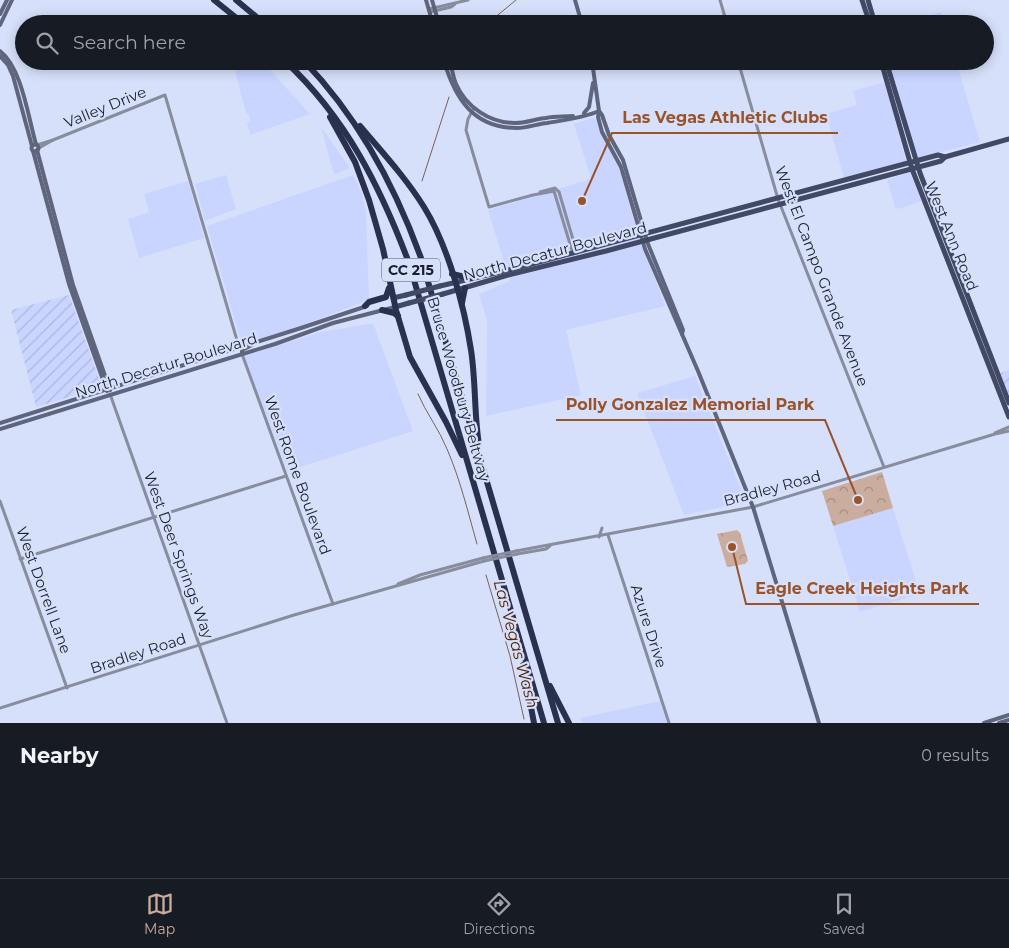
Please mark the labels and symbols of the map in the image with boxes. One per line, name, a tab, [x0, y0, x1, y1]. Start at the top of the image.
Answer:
street label: Valley Drive	[61, 82, 149, 132]
callout: Las Vegas Athletic Clubs	[612, 102, 838, 133]
text: Las Vegas Athletic Clubs	[622, 108, 828, 127]
street label: West El Campo Grande Avenue	[771, 163, 873, 389]
street label: West Ann Road	[921, 178, 983, 294]
street label: North Decatur Boulevard	[461, 217, 649, 285]
road number: CC 215	[382, 258, 440, 282]
street label: Bruce Woodbury Beltway	[423, 294, 495, 485]
street label: North Decatur Boulevard	[73, 328, 259, 402]
callout: Polly Gonzalez Memorial Park	[556, 389, 825, 420]
street label: West Rome Boulevard	[260, 393, 336, 557]
text: Polly Gonzalez Memorial Park	[566, 395, 815, 414]
street label: Bradley Road	[721, 466, 823, 510]
street label: West Deer Springs Way	[140, 469, 218, 642]
street label: West Dorrell Lane	[12, 524, 76, 656]
callout: Eagle Creek Heights Park	[746, 573, 979, 604]
water label: Las Vegas Wash	[490, 578, 542, 710]
text: Eagle Creek Heights Park	[755, 579, 969, 598]
street label: Azure Drive	[627, 582, 671, 670]
street label: Bradley Road	[88, 629, 188, 677]

